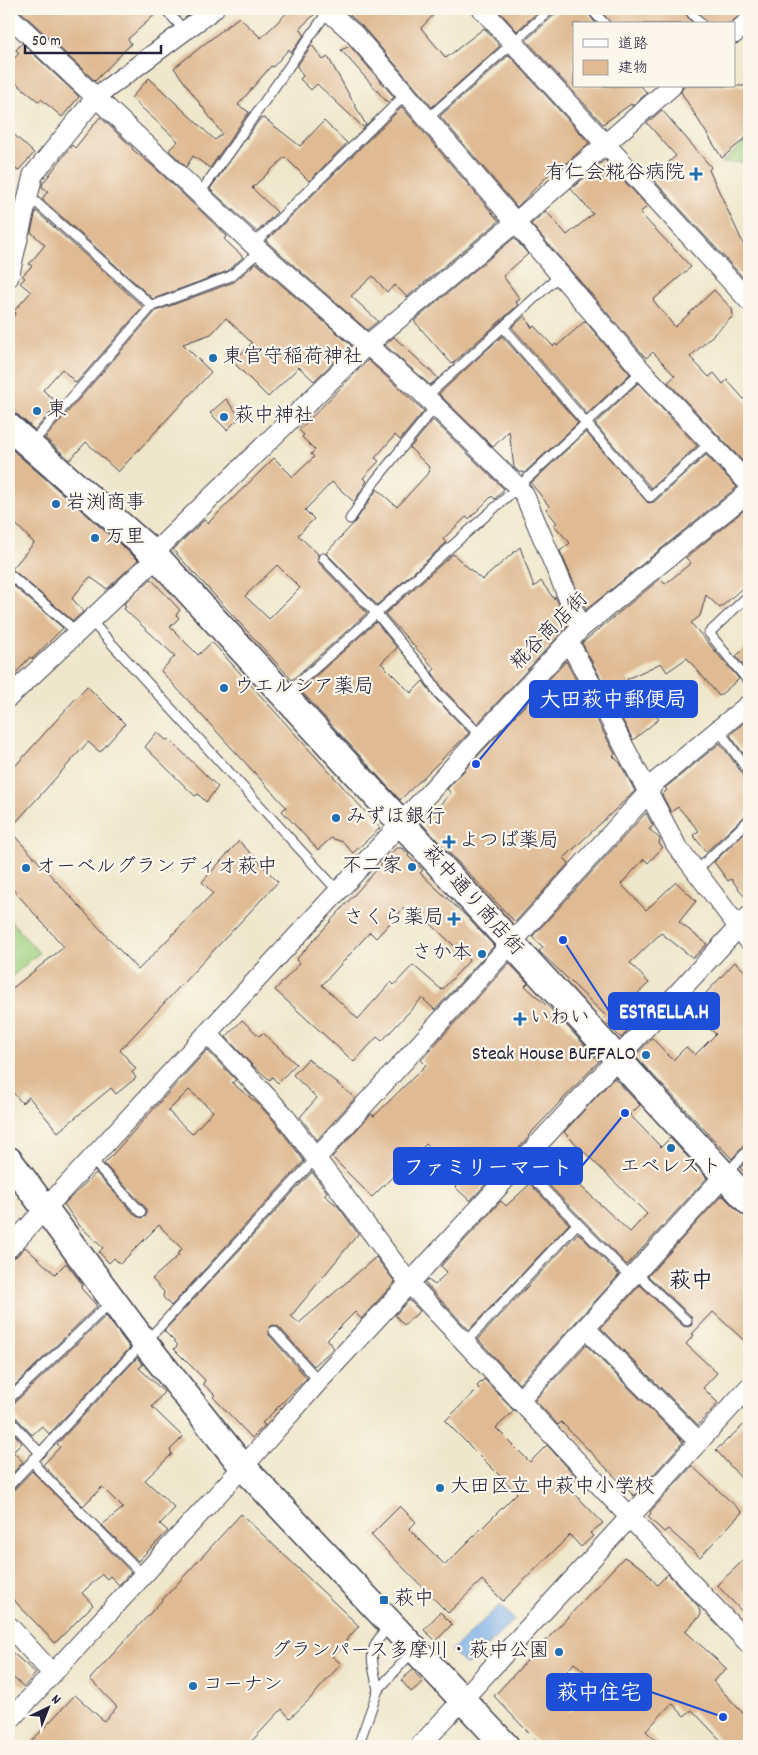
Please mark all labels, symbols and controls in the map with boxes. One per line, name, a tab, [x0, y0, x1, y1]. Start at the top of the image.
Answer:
scale bar	[25, 22, 161, 54]
legend	[573, 22, 736, 88]
text: 50 m	[32, 31, 61, 53]
text: 道路	[618, 34, 648, 56]
text: 建物	[618, 58, 648, 80]
place label: 有仁会糀谷病院	[545, 160, 685, 188]
marker: 有仁会糀谷病院	[689, 167, 703, 181]
place label: 東官守稲荷神社	[223, 344, 363, 372]
marker: 東官守稲荷神社	[207, 352, 219, 364]
place label: 東	[47, 397, 67, 425]
place label: 萩中神社	[234, 403, 314, 431]
marker: 東	[31, 405, 43, 417]
marker: 萩中神社	[218, 411, 230, 423]
place label: 岩渕商事	[66, 490, 146, 518]
marker: 岩渕商事	[50, 498, 62, 510]
place label: 万里	[105, 524, 145, 552]
marker: 万里	[89, 532, 101, 544]
street label: 糀谷商店街	[505, 587, 595, 677]
place label: ウエルシア薬局	[234, 674, 374, 702]
callout: 大田萩中郵便局	[530, 681, 697, 717]
marker: ウエルシア薬局	[218, 682, 230, 694]
text: 大田萩中郵便局	[540, 687, 687, 717]
place label: みずほ銀行	[346, 804, 445, 832]
marker: みずほ銀行	[330, 812, 342, 824]
place label: よつば薬局	[459, 828, 559, 856]
marker: よつば薬局	[443, 836, 455, 848]
street label: 萩中通り商店街	[415, 840, 529, 962]
place label: 不二家	[342, 853, 402, 881]
place label: オーベルグランディオ萩中	[36, 854, 277, 882]
marker: 不二家	[406, 861, 418, 873]
marker: オーベルグランディオ萩中	[20, 862, 32, 874]
place label: さくら薬局	[344, 905, 444, 933]
marker: さくら薬局	[448, 913, 460, 925]
place label: さか本	[412, 940, 472, 968]
marker: さか本	[476, 948, 488, 960]
callout: ESTRELLA.H	[609, 993, 719, 1029]
text: ESTRELLA.H	[619, 999, 709, 1029]
place label: いわい	[530, 1005, 590, 1033]
marker: いわい	[514, 1013, 526, 1025]
place label: Steak House BUFFALO	[472, 1041, 636, 1069]
marker: Steak House BUFFALO	[640, 1049, 652, 1061]
marker: エベレスト	[665, 1142, 677, 1154]
callout: ファミリーマート	[394, 1148, 582, 1184]
place label: エベレスト	[620, 1154, 722, 1182]
text: ファミリーマート	[404, 1155, 572, 1185]
district label: 萩中	[669, 1267, 713, 1298]
place label: 大田区立 中萩中小学校	[450, 1474, 655, 1502]
marker: 大田区立 中萩中小学校	[434, 1482, 446, 1494]
place label: 萩中	[394, 1586, 434, 1614]
marker: 萩中	[378, 1594, 390, 1606]
place label: グランパース多摩川・萩中公園	[271, 1638, 549, 1666]
marker: グランパース多摩川・萩中公園	[553, 1646, 565, 1658]
place label: コーナン	[203, 1672, 283, 1700]
callout: 萩中住宅	[547, 1674, 651, 1710]
marker: コーナン	[187, 1680, 199, 1692]
text: 萩中住宅	[557, 1680, 641, 1710]
north arrow	[22, 1682, 72, 1732]
text: N	[46, 1690, 65, 1710]

